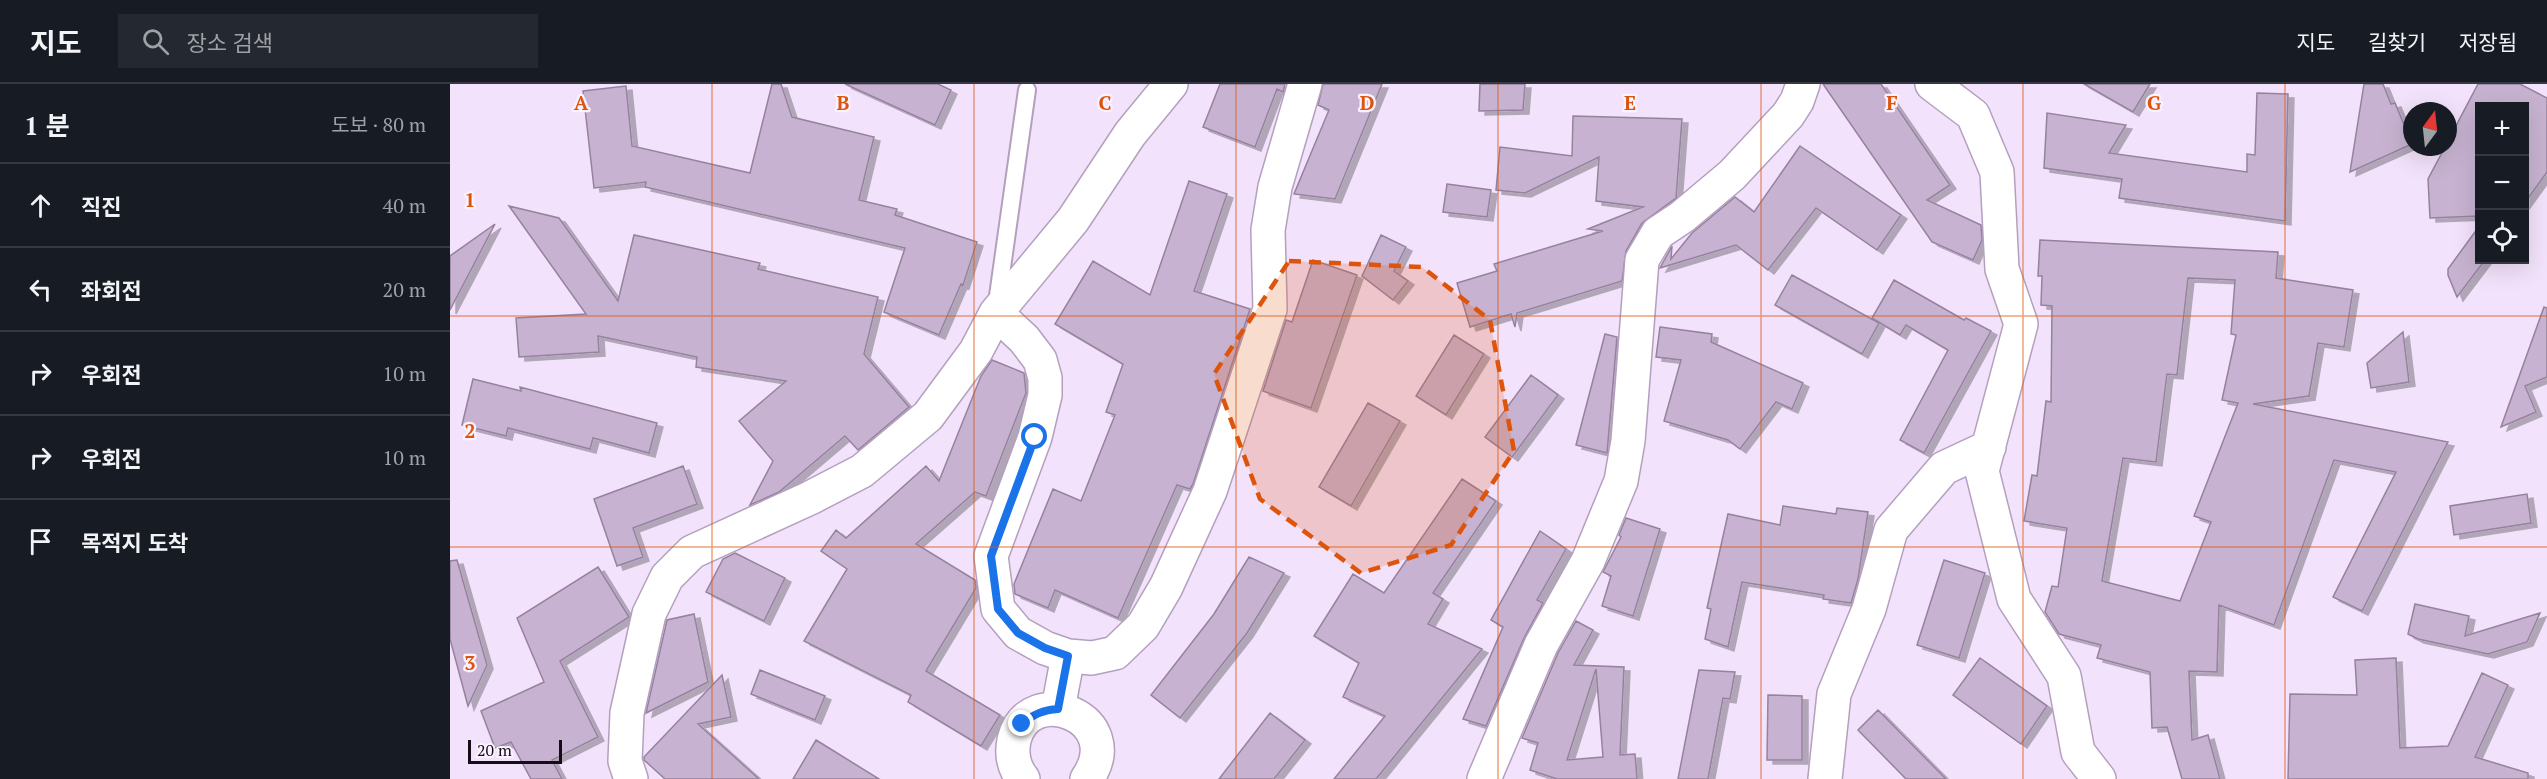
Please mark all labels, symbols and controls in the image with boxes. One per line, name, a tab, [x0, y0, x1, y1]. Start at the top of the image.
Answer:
search box	[118, 14, 538, 68]
text: 지도	[30, 24, 82, 61]
icon: search	[139, 25, 172, 58]
text: 장소 검색	[187, 28, 273, 57]
text: 지도	[2296, 28, 2335, 56]
text: 길찾기	[2368, 28, 2426, 56]
text: 저장됨	[2459, 28, 2517, 56]
text: A	[574, 89, 589, 116]
text: B	[837, 89, 850, 116]
text: C	[1098, 89, 1112, 116]
text: D	[1360, 89, 1374, 116]
text: E	[1624, 89, 1636, 116]
text: F	[1886, 89, 1898, 116]
text: G	[2147, 89, 2161, 116]
north arrow	[2403, 102, 2457, 156]
map controls	[2475, 102, 2529, 264]
button: +	[2475, 102, 2529, 156]
text: 1 분	[24, 108, 70, 142]
text: 도보 · 80 m	[331, 111, 426, 138]
button: −	[2475, 156, 2529, 210]
text: 1	[464, 186, 476, 213]
icon: ahead	[24, 189, 57, 222]
text: 직진	[81, 192, 121, 221]
text: 40 m	[383, 192, 426, 219]
button: locate	[2475, 210, 2529, 264]
icon: left	[24, 273, 57, 306]
text: 좌회전	[81, 276, 142, 305]
text: 20 m	[383, 276, 426, 303]
icon: right	[24, 357, 57, 390]
text: 우회전	[81, 360, 142, 389]
text: 10 m	[383, 360, 426, 387]
text: 2	[464, 417, 476, 444]
route start	[1021, 423, 1047, 449]
icon: right	[24, 441, 57, 474]
text: 우회전	[81, 444, 142, 473]
text: 10 m	[383, 444, 426, 471]
icon: arrive	[24, 525, 57, 558]
text: 목적지 도착	[81, 528, 188, 557]
text: 3	[464, 649, 476, 676]
route end	[1008, 710, 1034, 736]
scale bar	[468, 737, 562, 764]
text: 20 m	[477, 739, 512, 761]

